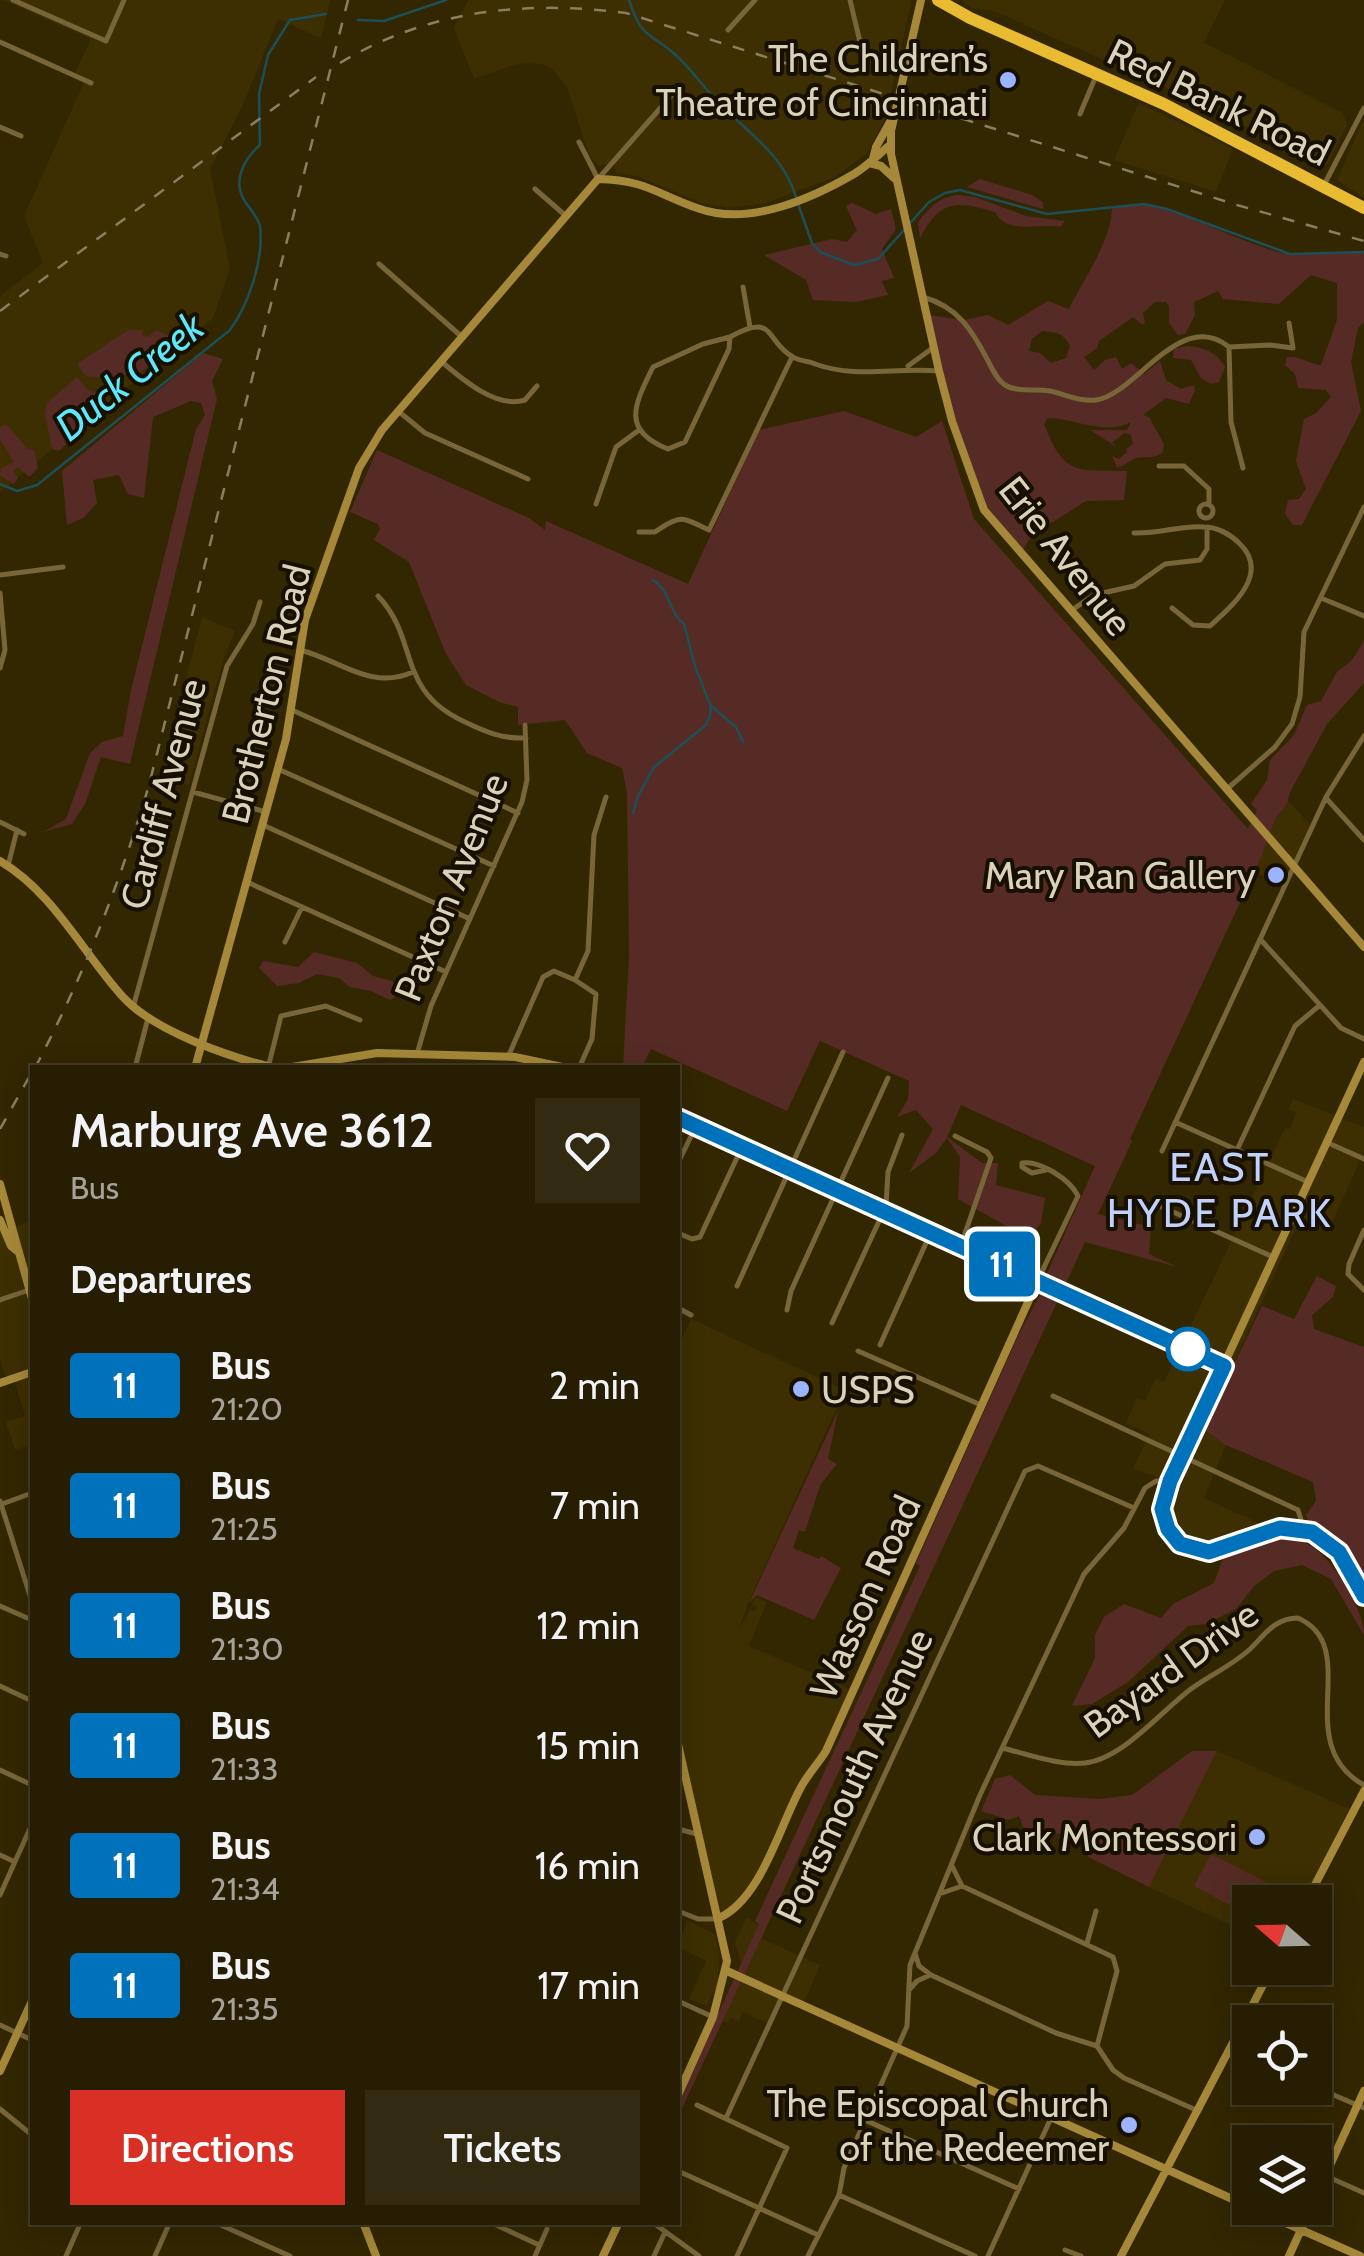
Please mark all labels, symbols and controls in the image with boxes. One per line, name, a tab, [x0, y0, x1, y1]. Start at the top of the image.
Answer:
street label: Red Bank Road	[1100, 28, 1338, 176]
place label: The Children’s Theatre of Cincinnati	[655, 35, 988, 126]
marker: The Children’s Theatre of Cincinnati	[997, 69, 1019, 91]
water label: Duck Creek	[45, 300, 215, 451]
street label: Erie Avenue	[989, 467, 1143, 645]
street label: Brotherton Road	[211, 560, 321, 828]
street label: Cardiff Avenue	[110, 674, 216, 914]
street label: Paxton Avenue	[384, 766, 518, 1008]
place label: Mary Ran Gallery	[984, 852, 1256, 899]
marker: Mary Ran Gallery	[1265, 864, 1287, 886]
button: heart	[535, 1098, 640, 1203]
text: Marburg Ave 3612	[70, 1101, 434, 1159]
district label: EAST HYDE PARK	[1107, 1142, 1333, 1237]
text: Bus	[70, 1168, 119, 1207]
line badge: 11	[957, 1232, 1047, 1296]
text: 11	[989, 1243, 1015, 1286]
text: Departures	[70, 1256, 252, 1303]
unlabelled marker	[1167, 1328, 1209, 1370]
text: Bus	[210, 1342, 271, 1389]
text: 2 min	[549, 1362, 640, 1409]
text: 11	[112, 1364, 138, 1407]
place label: USPS	[821, 1366, 915, 1413]
marker: USPS	[790, 1378, 812, 1400]
text: 21:20	[210, 1389, 283, 1428]
text: Bus	[210, 1462, 271, 1509]
text: 7 min	[550, 1482, 640, 1529]
text: 11	[112, 1484, 138, 1527]
street label: Wasson Road	[799, 1488, 931, 1706]
text: 21:25	[210, 1509, 278, 1548]
text: Bus	[210, 1582, 271, 1629]
street label: Bayard Drive	[1075, 1590, 1267, 1748]
text: 12 min	[537, 1602, 640, 1649]
text: 11	[112, 1604, 138, 1647]
street label: Portsmouth Avenue	[765, 1621, 943, 1931]
text: 21:30	[210, 1629, 284, 1668]
text: Bus	[210, 1702, 271, 1749]
text: 15 min	[536, 1722, 640, 1769]
text: 11	[112, 1724, 138, 1767]
text: 21:33	[210, 1749, 278, 1788]
place label: Clark Montessori	[972, 1814, 1237, 1861]
text: Bus	[210, 1822, 271, 1869]
marker: Clark Montessori	[1246, 1826, 1268, 1848]
text: 16 min	[535, 1842, 640, 1889]
text: 11	[112, 1844, 138, 1887]
text: 21:34	[210, 1869, 280, 1908]
north arrow	[1232, 1885, 1332, 1985]
map controls	[1232, 1885, 1332, 2225]
text: Bus	[210, 1942, 271, 1989]
text: 17 min	[537, 1962, 640, 2009]
text: 11	[112, 1964, 138, 2007]
text: 21:35	[210, 1989, 278, 2028]
button: locate	[1232, 2005, 1332, 2105]
place label: The Episcopal Church of the Redeemer	[767, 2080, 1109, 2171]
button: Directions	[70, 2090, 345, 2205]
button: Tickets	[365, 2090, 640, 2205]
marker: The Episcopal Church of the Redeemer	[1118, 2114, 1140, 2136]
button: layers	[1232, 2125, 1332, 2225]

